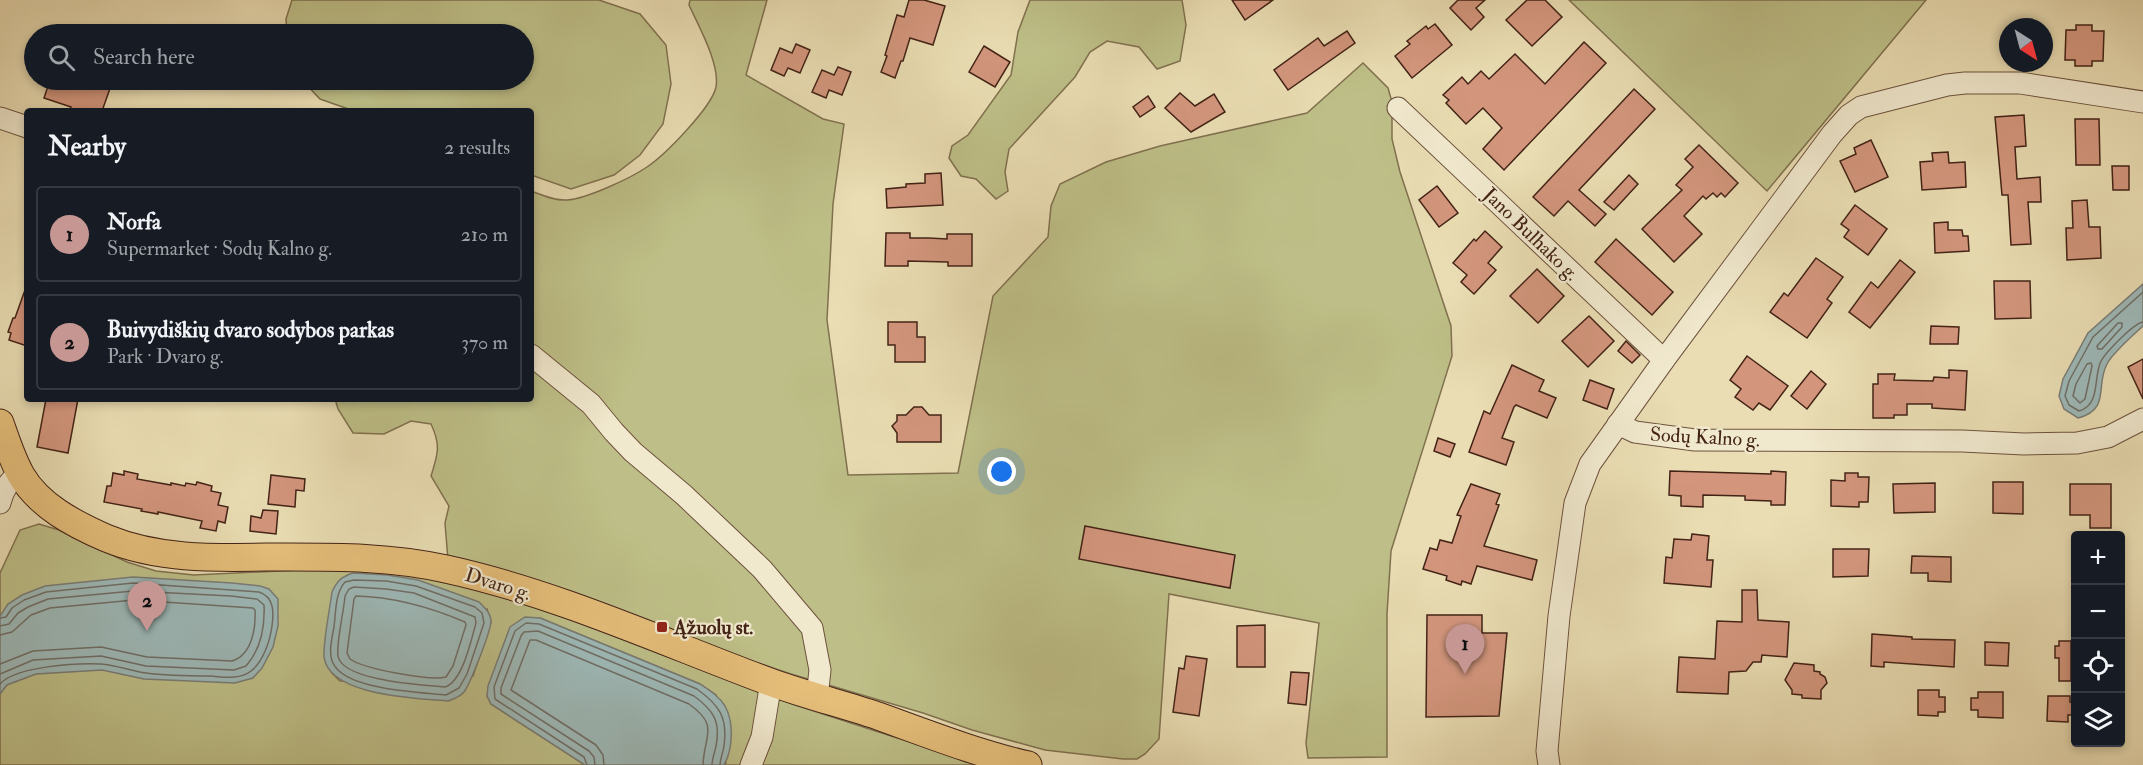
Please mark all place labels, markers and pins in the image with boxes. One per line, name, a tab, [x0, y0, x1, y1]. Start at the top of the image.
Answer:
pin: 2	[128, 582, 166, 631]
place label: Ąžuolų st.	[673, 615, 753, 640]
marker: Ąžuolų st.	[655, 620, 669, 634]
pin: 1	[1446, 624, 1484, 674]

